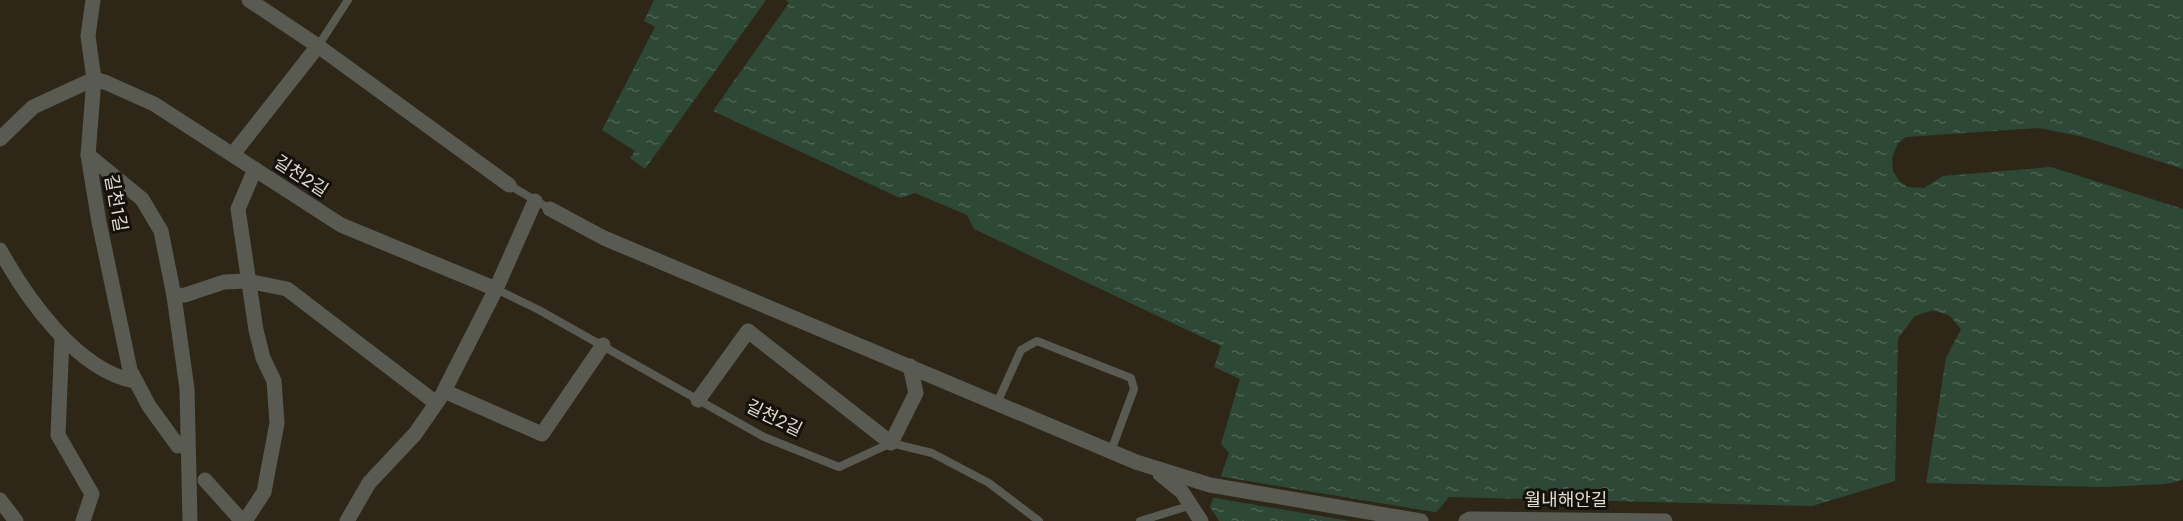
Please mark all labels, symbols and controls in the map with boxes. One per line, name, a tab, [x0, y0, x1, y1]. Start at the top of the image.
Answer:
street label: 길천2길	[269, 149, 333, 203]
street label: 길천1길	[98, 172, 134, 234]
street label: 길천2길	[741, 393, 807, 443]
street label: 월내해안길	[1525, 487, 1607, 513]

